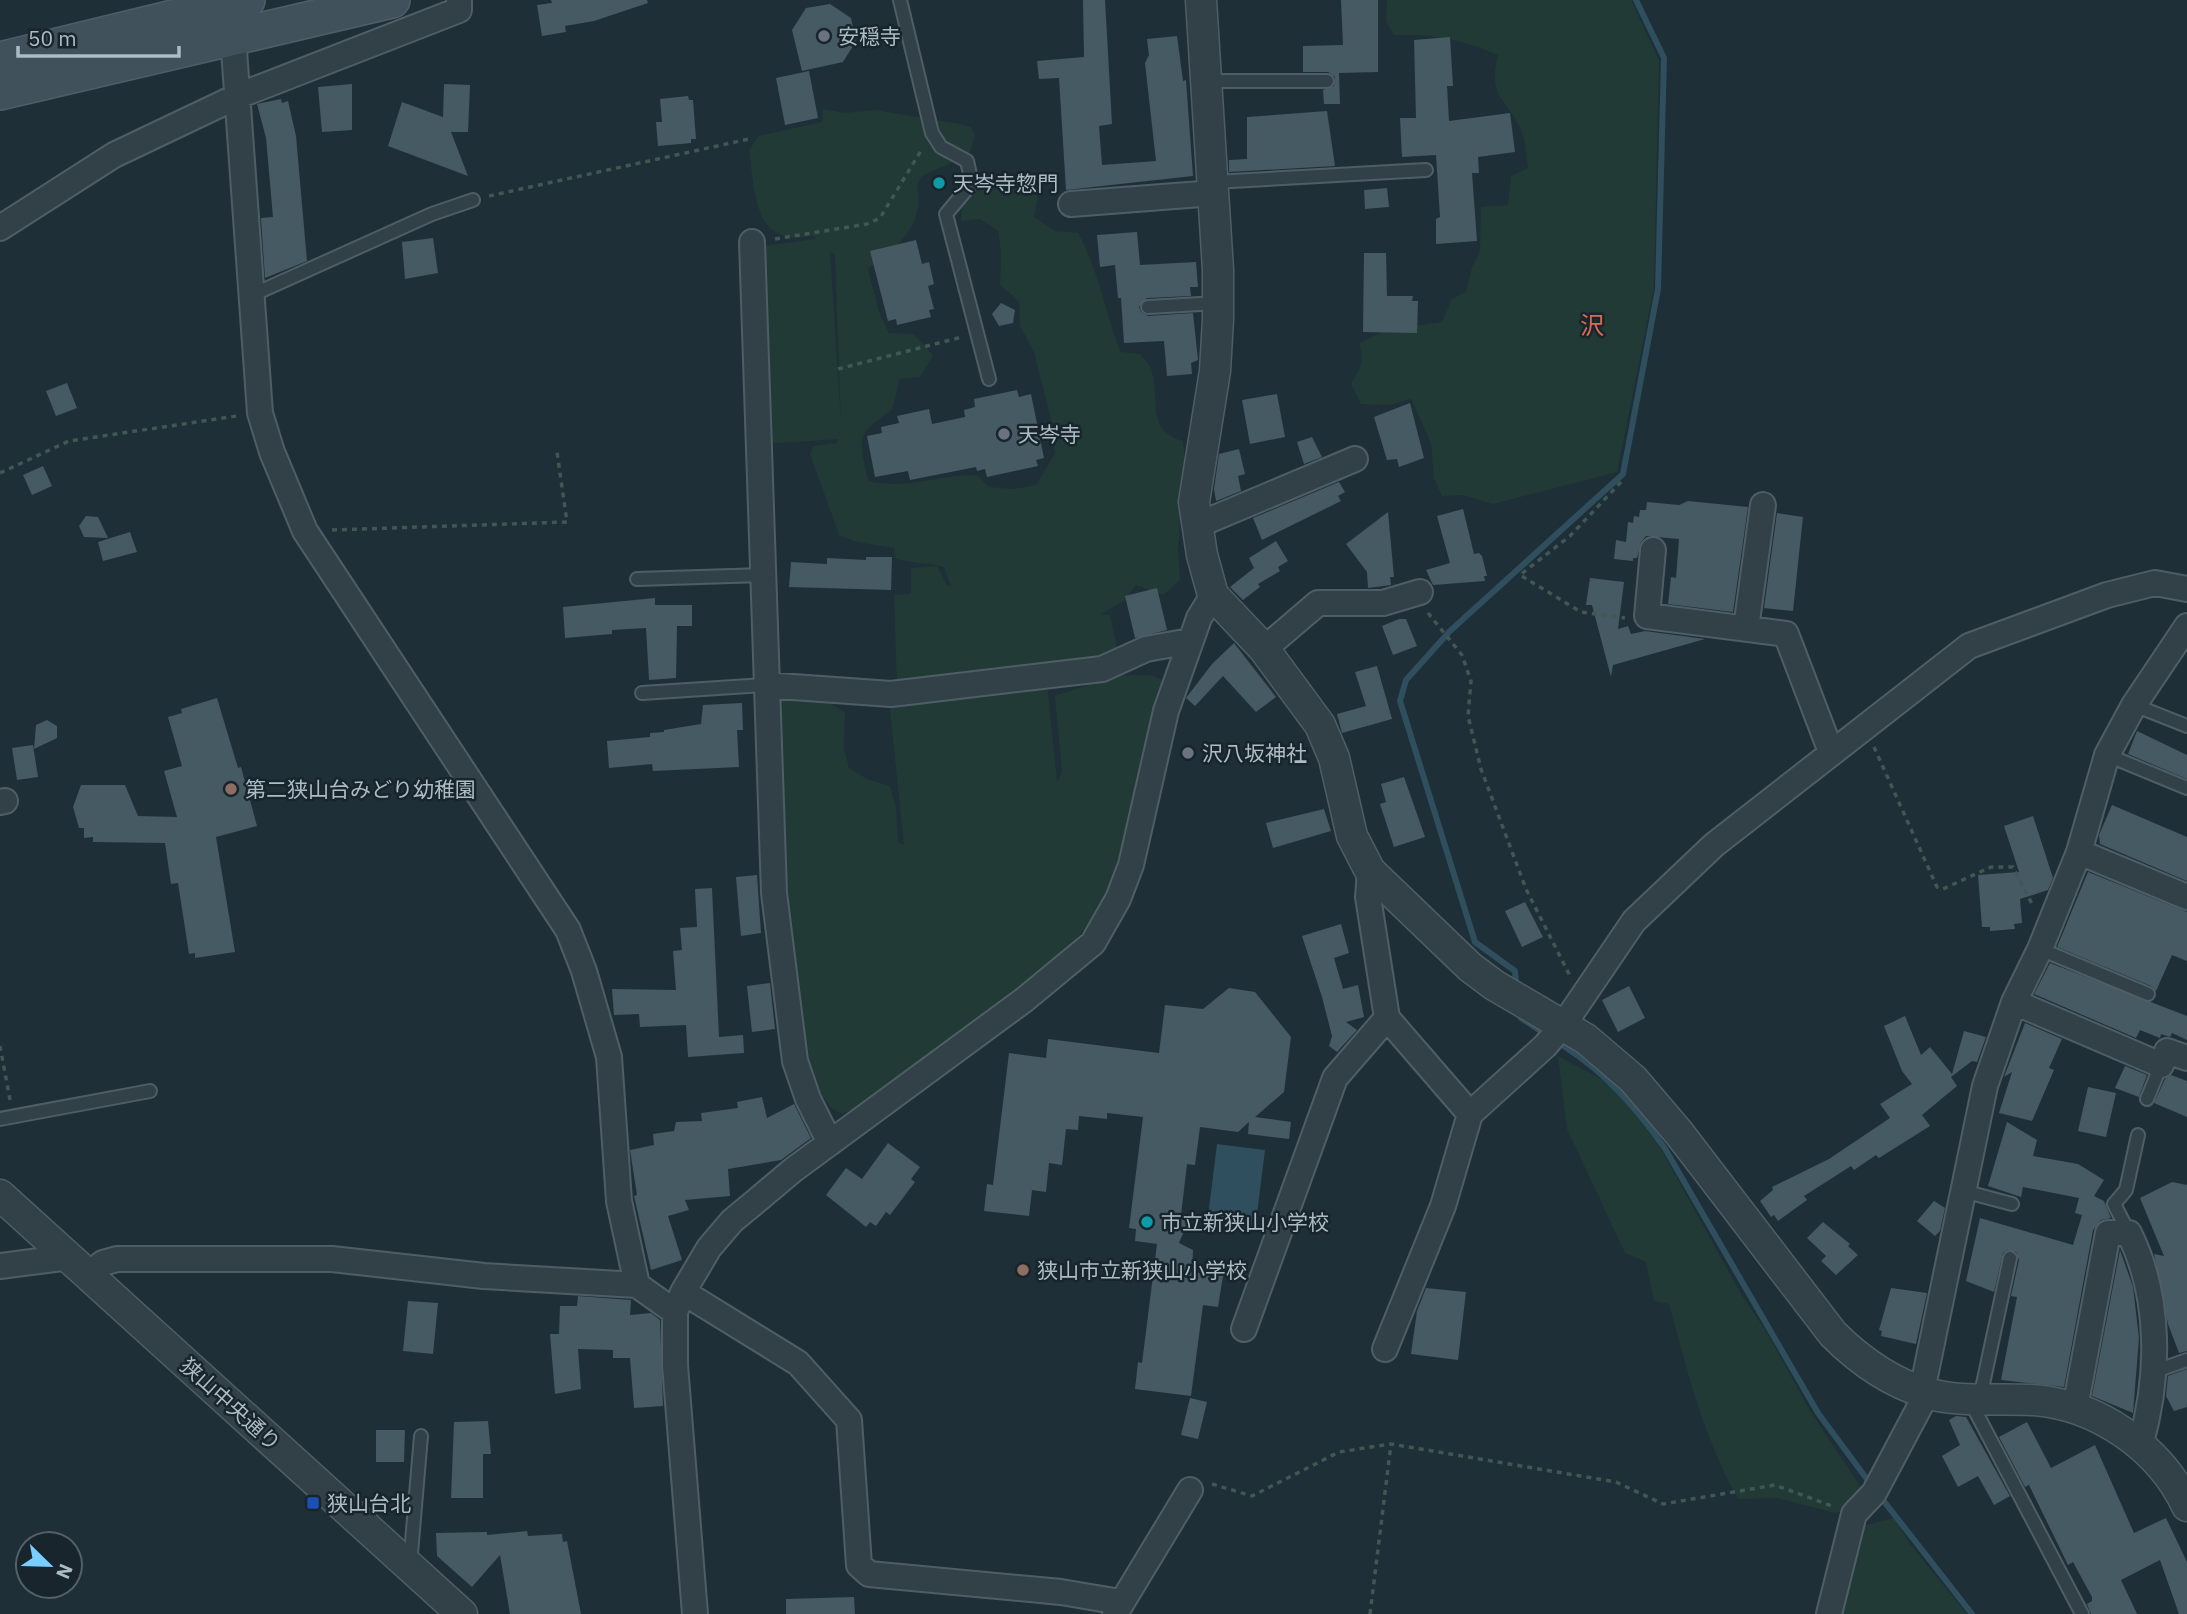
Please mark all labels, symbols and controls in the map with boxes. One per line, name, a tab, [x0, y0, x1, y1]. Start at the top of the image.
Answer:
scale bar	[18, 14, 178, 58]
place label: 安穏寺	[838, 22, 901, 50]
text: 50 m	[28, 24, 77, 52]
marker: 安穏寺	[816, 28, 832, 44]
place label: 天岑寺惣門	[953, 169, 1058, 197]
marker: 天岑寺惣門	[931, 175, 947, 191]
district label: 沢	[1580, 309, 1604, 341]
place label: 天岑寺	[1018, 420, 1081, 448]
marker: 天岑寺	[996, 426, 1012, 442]
place label: 沢八坂神社	[1202, 739, 1307, 767]
marker: 沢八坂神社	[1180, 745, 1196, 761]
place label: 第二狭山台みどり幼稚園	[245, 775, 476, 803]
marker: 第二狭山台みどり幼稚園	[223, 781, 239, 797]
place label: 市立新狭山小学校	[1161, 1208, 1329, 1236]
marker: 市立新狭山小学校	[1139, 1214, 1155, 1230]
place label: 狭山市立新狭山小学校	[1037, 1256, 1247, 1284]
marker: 狭山市立新狭山小学校	[1015, 1262, 1031, 1278]
street label: 狭山中央通り	[175, 1351, 287, 1457]
place label: 狭山台北	[327, 1489, 411, 1517]
marker: 狭山台北	[305, 1495, 321, 1511]
north arrow	[14, 1530, 84, 1600]
text: N	[51, 1561, 78, 1583]

